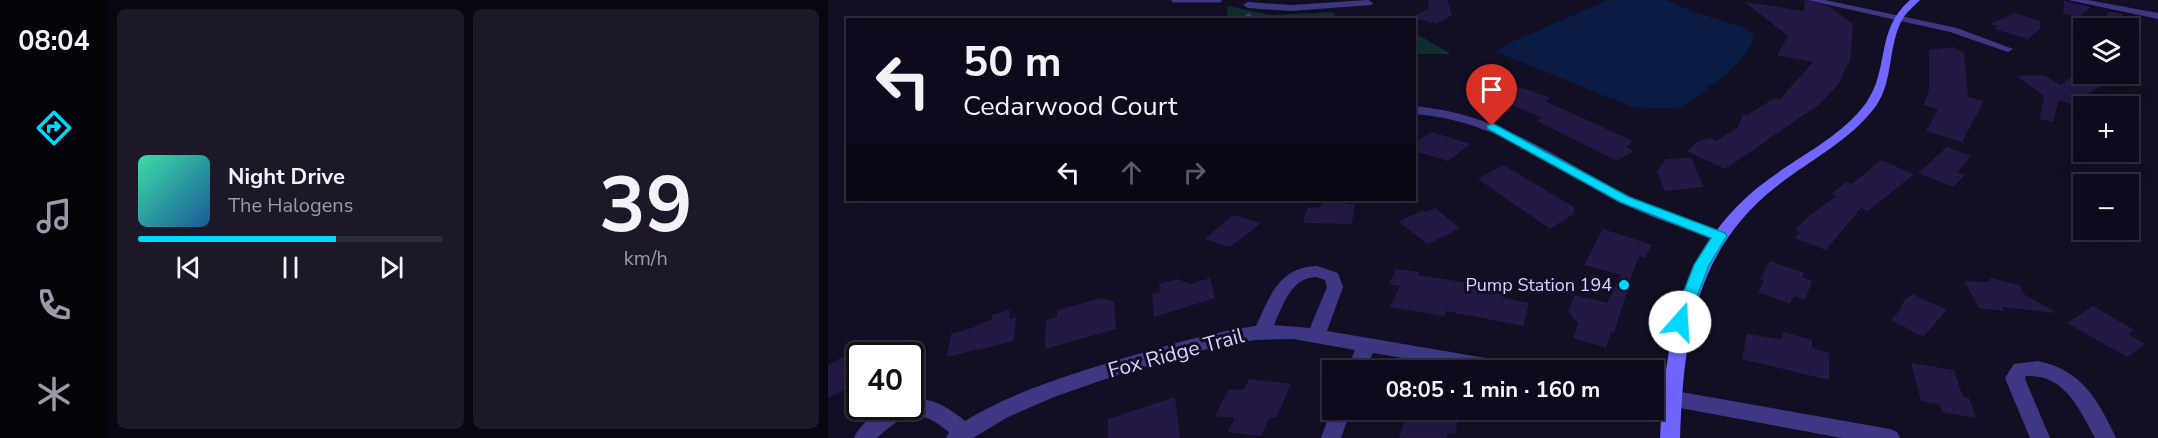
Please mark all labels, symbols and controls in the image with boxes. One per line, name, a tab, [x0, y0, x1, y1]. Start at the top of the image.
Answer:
map controls	[2073, 18, 2139, 240]
button: layers	[2073, 18, 2139, 84]
text: 08:04	[18, 23, 90, 60]
text: 50 m	[963, 34, 1062, 91]
icon: left	[864, 42, 942, 120]
pin	[1466, 64, 1517, 126]
icon: arrive	[1475, 73, 1508, 106]
text: Cedarwood Court	[963, 88, 1178, 125]
button: +	[2073, 96, 2139, 162]
icon: directions	[33, 107, 75, 149]
text: 39	[599, 152, 693, 259]
icon: left	[1052, 156, 1085, 189]
icon: ahead	[1115, 156, 1148, 189]
icon: right	[1178, 156, 1211, 189]
text: Night Drive	[228, 162, 345, 192]
button: −	[2073, 174, 2139, 240]
text: The Halogens	[228, 192, 353, 219]
icon: music	[33, 195, 75, 237]
text: km/h	[624, 245, 668, 272]
icon: previous	[172, 251, 205, 284]
icon: pause	[274, 251, 307, 284]
icon: next	[375, 251, 408, 284]
place label: Pump Station 194	[1465, 273, 1612, 297]
marker: Pump Station 194	[1617, 278, 1631, 292]
icon: phone	[33, 284, 75, 326]
position arrow	[1648, 290, 1712, 354]
street label: Fox Ridge Trail	[1105, 321, 1248, 385]
speed limit sign: 40	[846, 342, 924, 420]
icon: climate	[33, 373, 75, 415]
text: 08:05 · 1 min · 160 m	[1386, 375, 1600, 405]

